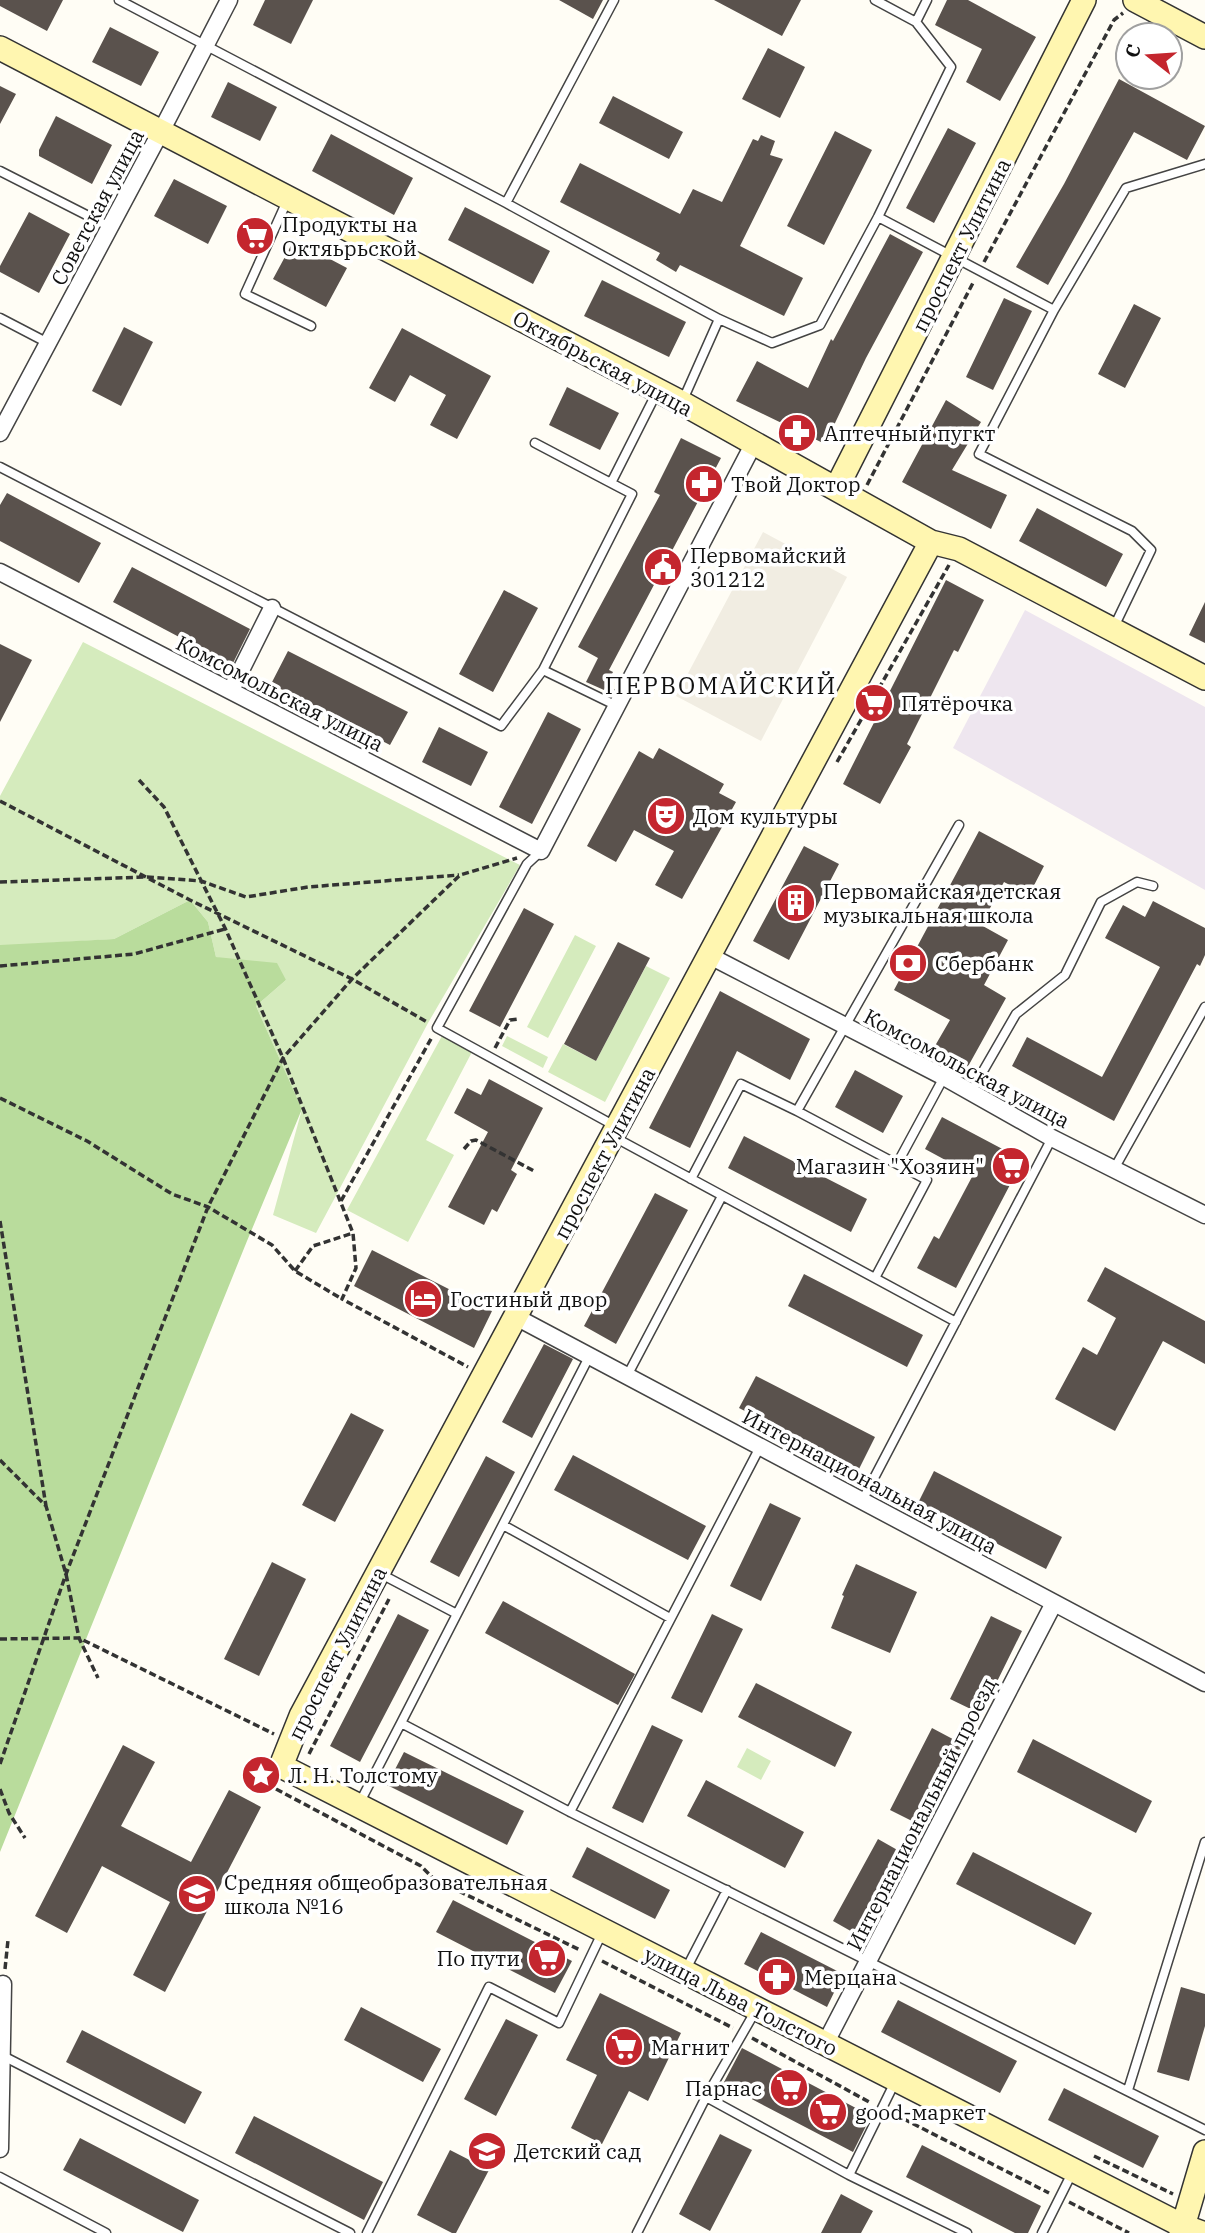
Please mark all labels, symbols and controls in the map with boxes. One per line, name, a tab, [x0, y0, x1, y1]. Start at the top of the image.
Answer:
north arrow	[1114, 21, 1184, 91]
text: С	[1119, 41, 1146, 61]
street label: Советская улица	[44, 124, 150, 290]
street label: проспект Улитина	[905, 153, 1017, 337]
place label: Продукты на Октяьрьской	[282, 210, 418, 262]
supermarket icon: Продукты на Октяьрьской	[234, 215, 276, 257]
street label: Октябрьская улица	[508, 304, 698, 422]
pharmacy icon: Аптечный пугкт	[776, 412, 818, 454]
place label: Аптечный пугкт	[824, 419, 996, 447]
pharmacy icon: Твой Доктор	[683, 463, 725, 505]
place label: Твой Доктор	[731, 470, 861, 498]
place label: Первомайский 301212	[690, 541, 846, 593]
public building icon: Первомайский 301212	[642, 546, 684, 588]
street label: Комсомольская улица	[171, 628, 389, 758]
district label: ПЕРВОМАЙСКИЙ	[605, 669, 837, 701]
supermarket icon: Пятёрочка	[853, 682, 895, 724]
place label: Пятёрочка	[901, 689, 1013, 717]
theatre icon: Дом культуры	[645, 795, 687, 837]
place label: Дом культуры	[693, 802, 838, 830]
place label: Первомайская детская музыкальная школа	[823, 877, 1061, 929]
building icon: Первомайская детская музыкальная школа	[775, 882, 817, 924]
bank icon: Сбербанк	[887, 942, 929, 984]
place label: Сбербанк	[935, 949, 1034, 977]
street label: Комсомольская улица	[859, 1002, 1075, 1134]
street label: проспект Улитина	[547, 1062, 661, 1244]
supermarket icon: Магазин "Хозяин"	[990, 1145, 1032, 1187]
place label: Магазин "Хозяин"	[796, 1152, 984, 1180]
hotel icon: Гостиный двор	[402, 1278, 444, 1320]
place label: Гостиный двор	[450, 1285, 607, 1313]
street label: Интернациональная улица	[738, 1402, 1002, 1560]
street label: проспект Улитина	[281, 1561, 393, 1745]
street label: Интернациональный проезд	[840, 1673, 1002, 1955]
place icon: Л. Н. Толстому	[240, 1754, 282, 1796]
place label: Л. Н. Толстому	[288, 1761, 439, 1789]
place label: Средняя общеобразовательная школа №16	[224, 1868, 548, 1920]
school or university icon: Средняя общеобразовательная школа №16	[176, 1873, 218, 1915]
supermarket icon: По пути	[526, 1937, 568, 1979]
street label: улица Льва Толстого	[639, 1940, 843, 2062]
place label: По пути	[437, 1944, 520, 1972]
pharmacy icon: Мерцана	[756, 1956, 798, 1998]
place label: Мерцана	[804, 1963, 897, 1991]
supermarket icon: Магнит	[603, 2026, 645, 2068]
place label: Магнит	[651, 2033, 730, 2061]
supermarket icon: Парнас	[768, 2067, 810, 2109]
place label: Парнас	[685, 2074, 762, 2102]
supermarket icon: good-маркет	[807, 2091, 849, 2133]
place label: good-маркет	[855, 2098, 986, 2126]
school or university icon: Детский сад	[466, 2130, 508, 2172]
place label: Детский сад	[514, 2137, 641, 2165]

